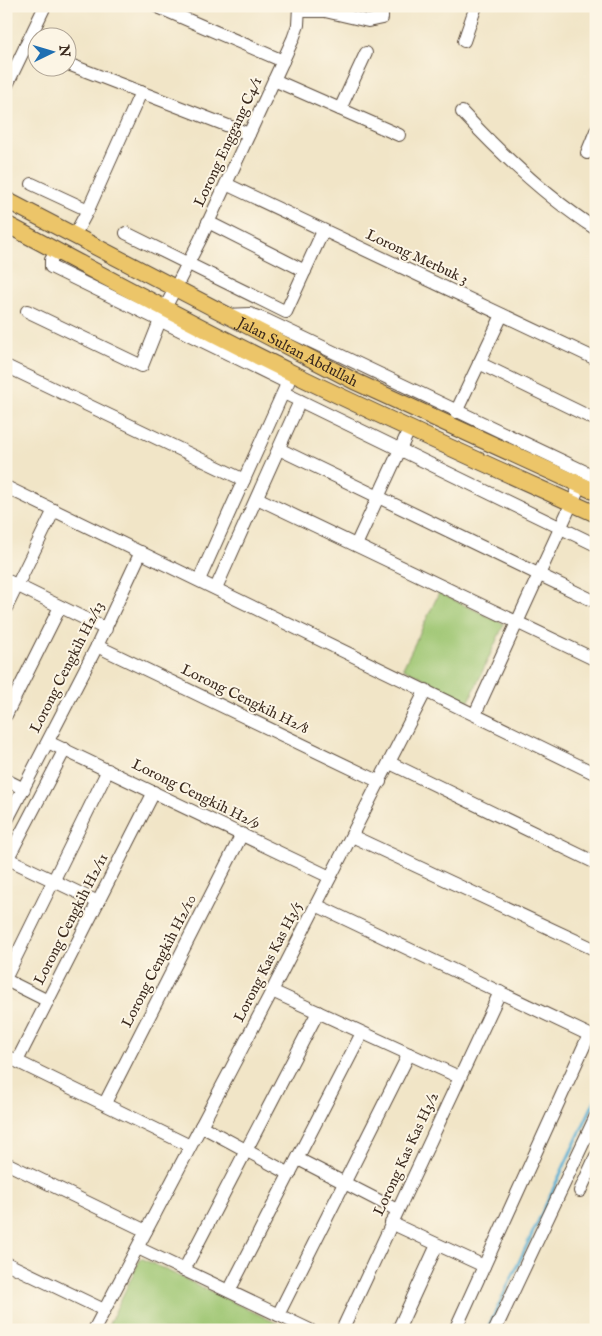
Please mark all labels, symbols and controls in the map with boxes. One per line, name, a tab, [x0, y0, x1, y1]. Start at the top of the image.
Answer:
north arrow	[28, 28, 78, 78]
text: N	[54, 43, 73, 58]
street label: Lorong Enggang C4/1	[190, 74, 266, 210]
street label: Lorong Merbuk 3	[363, 225, 471, 289]
street label: Jalan Sultan Abdullah	[233, 312, 361, 391]
street label: Lorong Cengkih H2/13	[26, 598, 108, 736]
street label: Lorong Cengkih H2/8	[178, 660, 312, 738]
street label: Lorong Cengkih H2/9	[129, 755, 263, 833]
street label: Lorong Cengkih H2/11	[30, 850, 112, 988]
street label: Lorong Cengkih H2/10	[117, 891, 201, 1031]
street label: Lorong Kas Kas H3/5	[229, 898, 307, 1025]
street label: Lorong Kas Kas H3/2	[369, 1089, 443, 1219]

